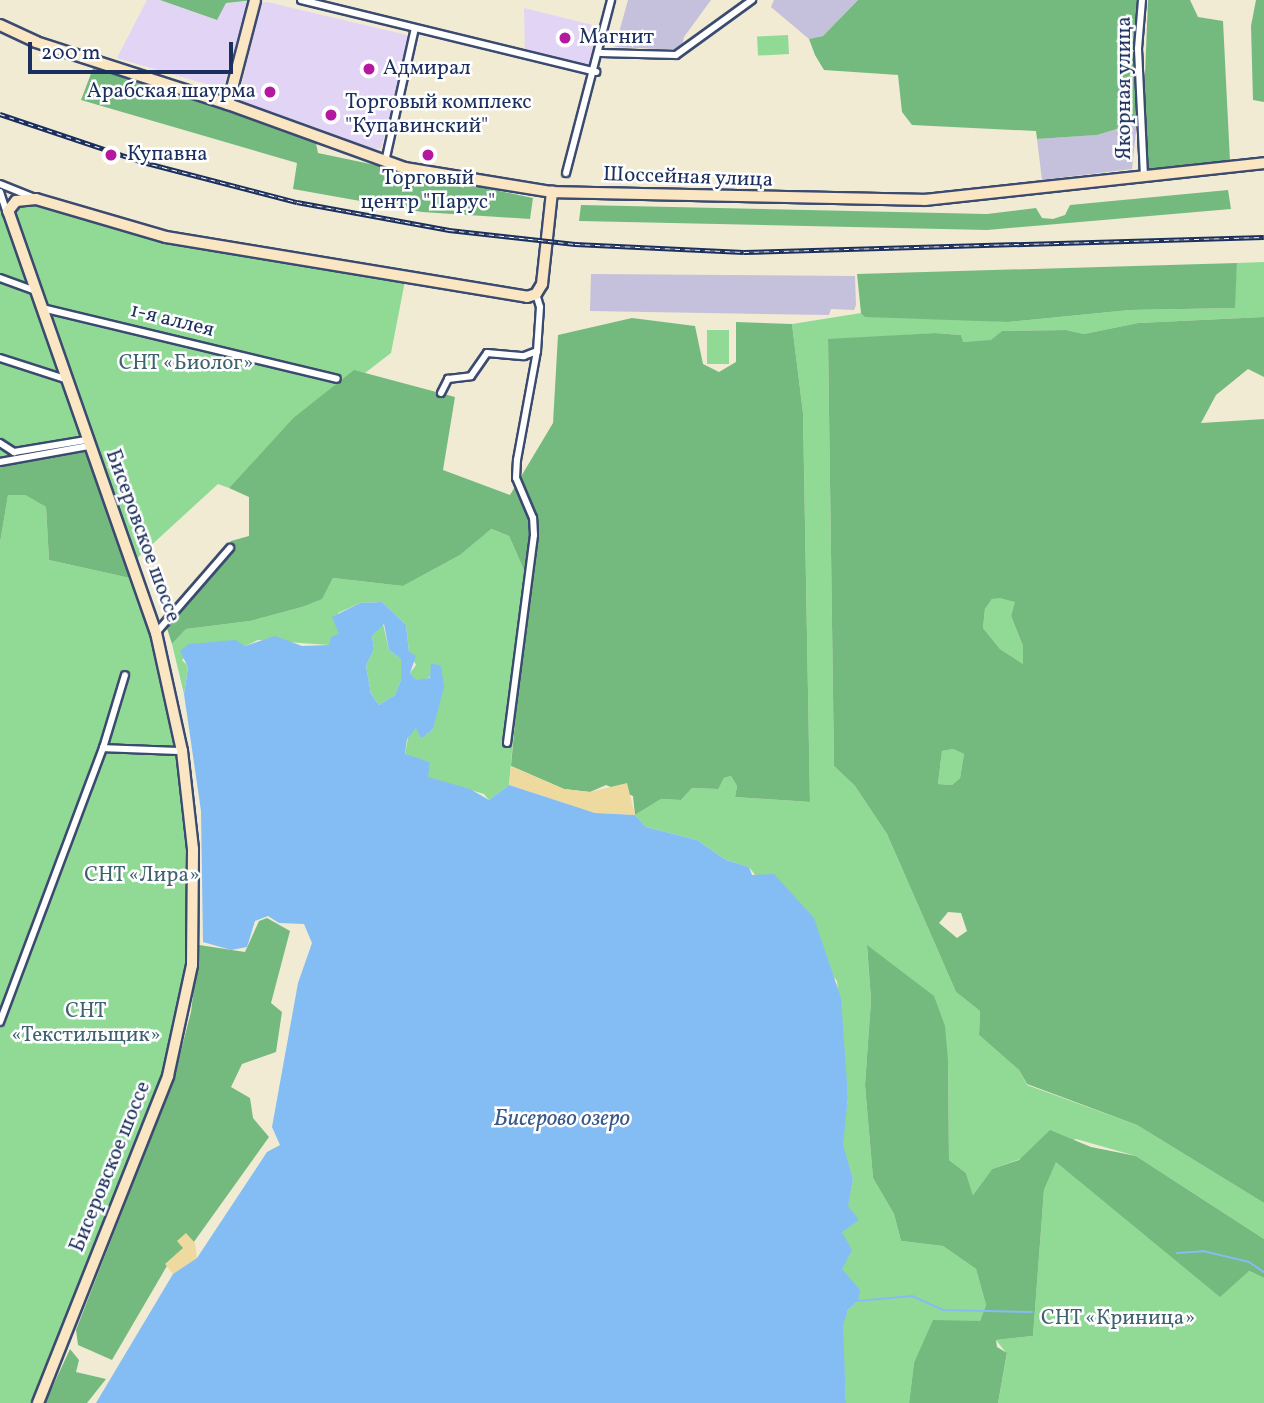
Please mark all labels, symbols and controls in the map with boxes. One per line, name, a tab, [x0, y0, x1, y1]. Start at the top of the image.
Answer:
street label: Якорная улица	[1112, 16, 1138, 160]
place label: Магнит	[579, 25, 654, 51]
scale bar	[32, 28, 236, 72]
marker: Магнит	[557, 30, 573, 46]
text: 200 m	[41, 39, 101, 68]
place label: Адмирал	[383, 56, 471, 82]
marker: Адмирал	[361, 61, 377, 77]
place label: Арабская шаурма	[87, 79, 256, 105]
marker: Арабская шаурма	[262, 84, 278, 100]
place label: Торговый комплекс "Купавинский"	[345, 90, 532, 140]
marker: Торговый комплекс "Купавинский"	[323, 107, 339, 123]
place label: Купавна	[127, 142, 208, 168]
marker: Купавна	[101, 145, 121, 165]
marker: Торговый центр "Парус"	[420, 147, 436, 163]
street label: Шоссейная улица	[602, 162, 774, 194]
place label: Торговый центр "Парус"	[361, 166, 495, 216]
street label: 1-я аллея	[127, 298, 217, 344]
park label: СНТ «Биолог»	[118, 351, 254, 377]
street label: Бисеровское шоссе	[99, 446, 185, 626]
park label: СНТ «Лира»	[84, 863, 200, 889]
park label: СНТ «Текстильщик»	[11, 999, 161, 1049]
street label: Бисеровское шоссе	[65, 1078, 157, 1256]
water label: Бисерово озеро	[494, 1105, 630, 1133]
park label: СНТ «Криница»	[1040, 1306, 1196, 1332]

